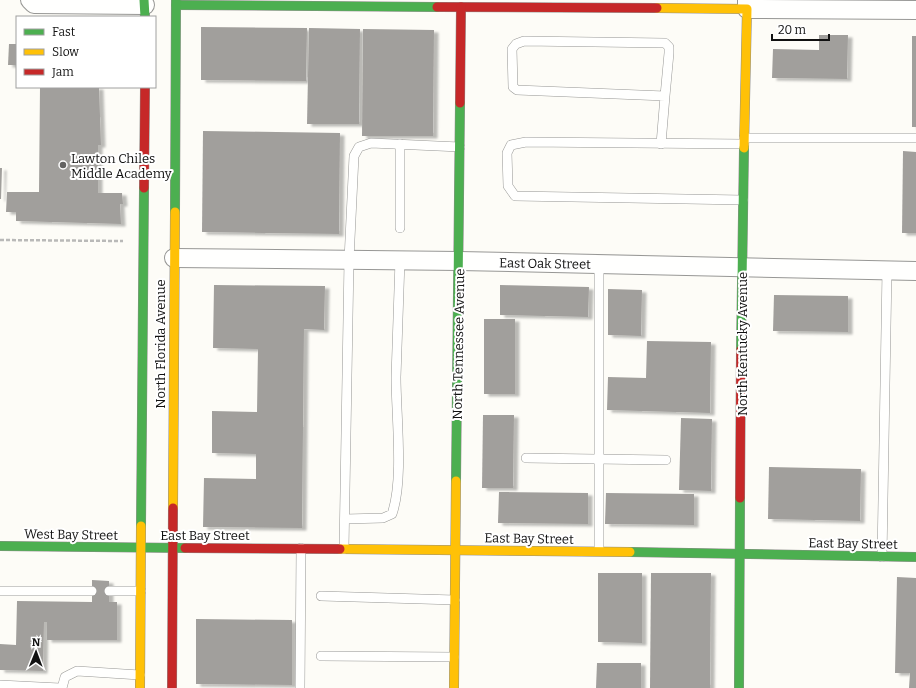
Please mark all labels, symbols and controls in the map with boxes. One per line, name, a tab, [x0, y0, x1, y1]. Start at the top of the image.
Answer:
legend	[16, 16, 156, 88]
scale bar	[772, 16, 829, 42]
text: 20 m	[778, 23, 807, 37]
text: Fast	[52, 25, 76, 39]
text: Slow	[52, 45, 79, 59]
text: Jam	[51, 65, 74, 79]
place label: Lawton Chiles Middle Academy	[71, 151, 172, 181]
marker: Lawton Chiles Middle Academy	[58, 160, 68, 170]
street label: East Oak Street	[499, 255, 591, 272]
street label: North Tennessee Avenue	[450, 268, 467, 420]
street label: North Kentucky Avenue	[735, 272, 750, 416]
street label: North Florida Avenue	[153, 279, 168, 409]
street label: West Bay Street	[24, 526, 118, 543]
street label: East Bay Street	[160, 528, 250, 543]
street label: East Bay Street	[484, 530, 574, 547]
street label: East Bay Street	[808, 535, 898, 552]
north arrow	[16, 632, 56, 672]
text: N	[32, 636, 41, 649]

